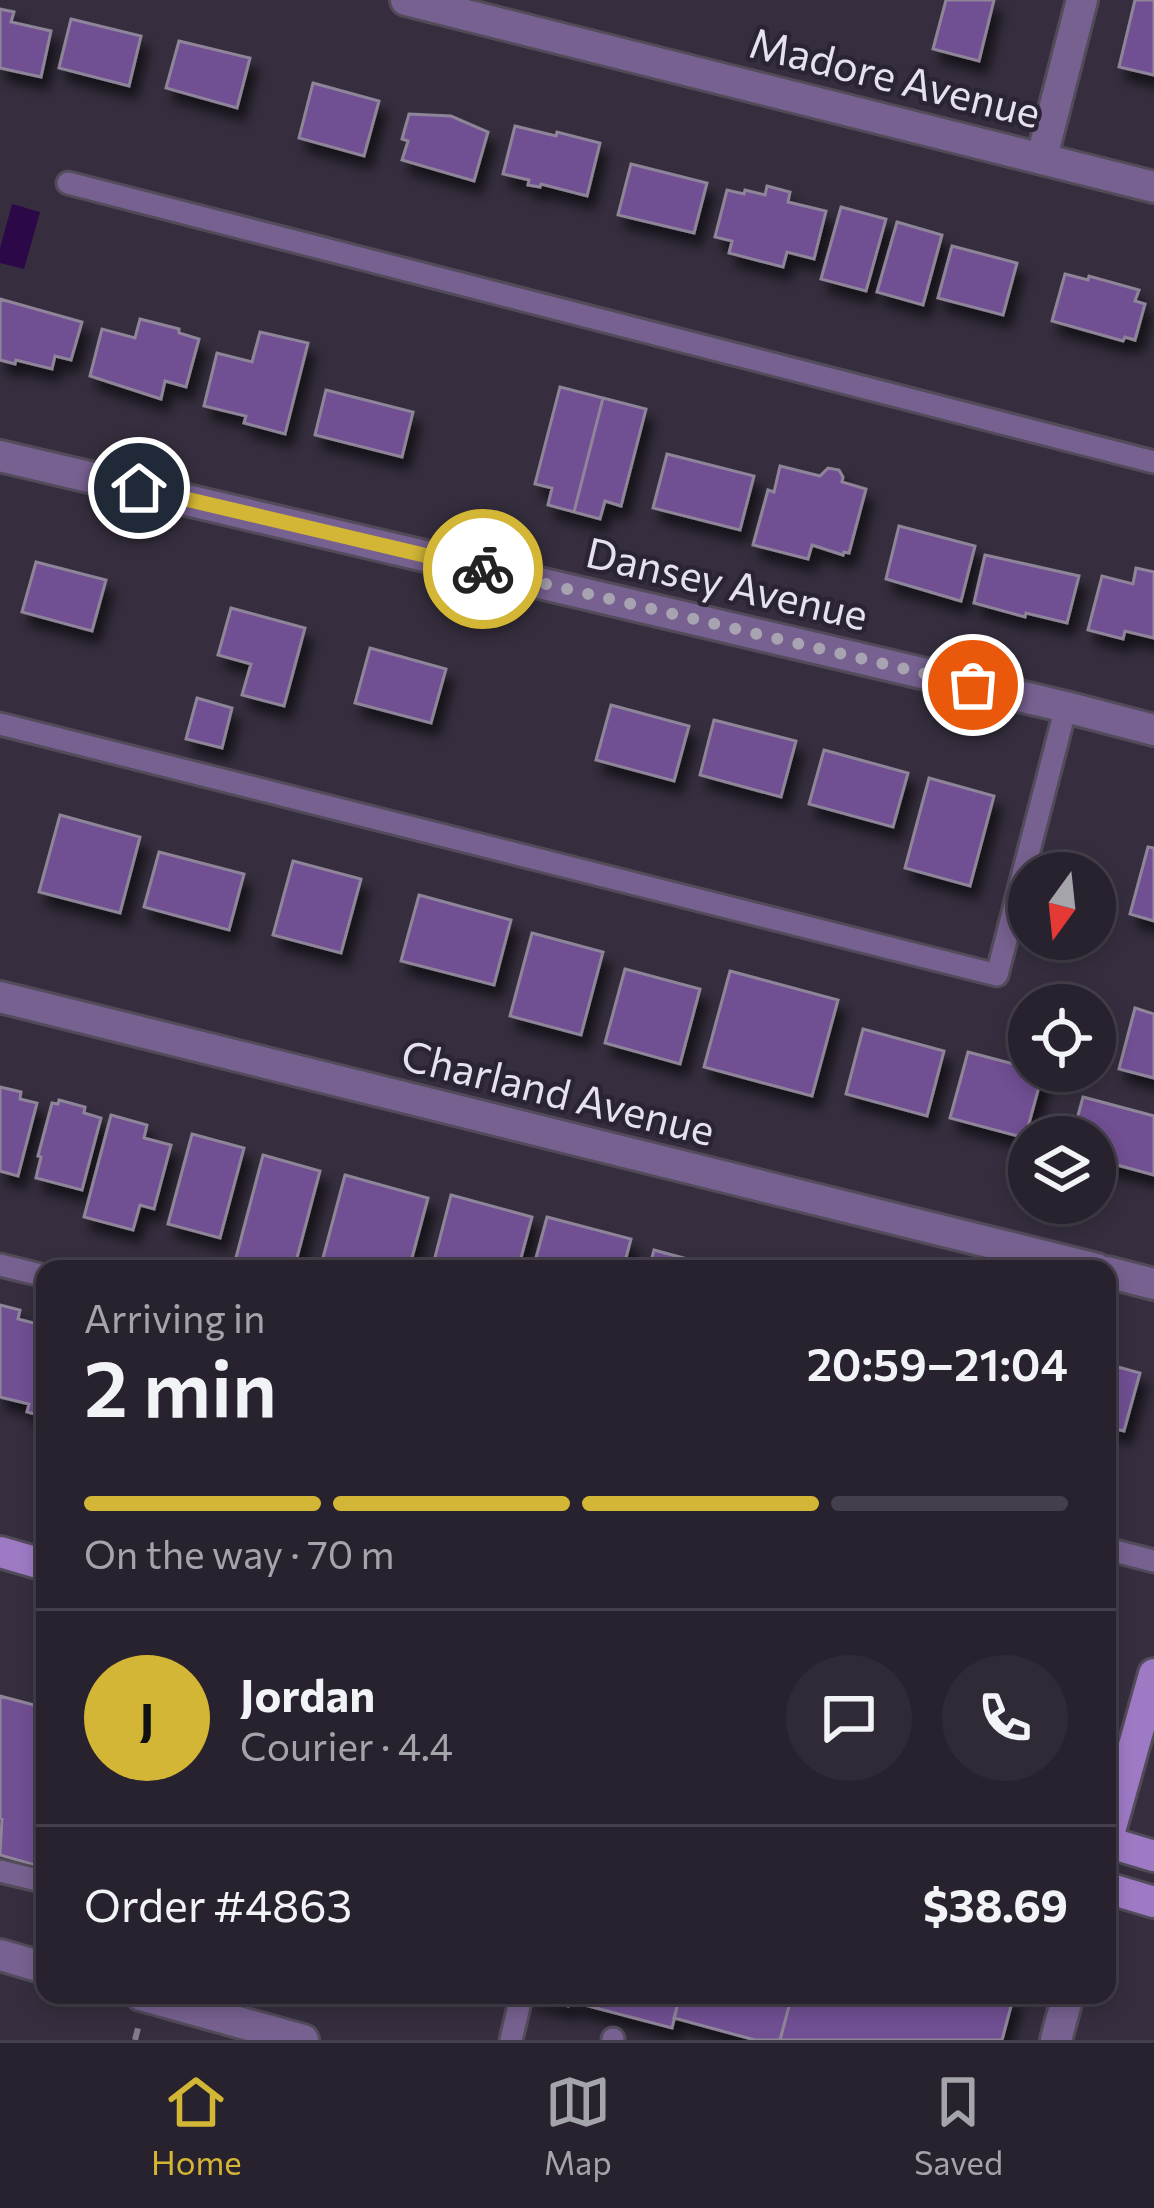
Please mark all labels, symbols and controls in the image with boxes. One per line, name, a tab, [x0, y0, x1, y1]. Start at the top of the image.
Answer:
street label: Madore Avenue	[745, 15, 1046, 137]
pin	[88, 437, 190, 539]
icon: home	[106, 455, 172, 521]
courier	[423, 509, 543, 629]
street label: Dansey Avenue	[582, 524, 873, 640]
icon: bike	[450, 536, 516, 602]
pin	[922, 634, 1024, 736]
icon: bag	[940, 652, 1006, 718]
north arrow	[1008, 852, 1116, 960]
map controls	[1008, 852, 1116, 1224]
button: locate	[1008, 984, 1116, 1092]
street label: Charland Avenue	[397, 1027, 720, 1155]
button: layers	[1008, 1116, 1116, 1224]
text: Arriving in	[84, 1293, 265, 1341]
text: 20:59–21:04	[807, 1335, 1068, 1390]
text: 2 min	[84, 1338, 277, 1433]
text: On the way · 70 m	[84, 1529, 395, 1577]
button: chat	[786, 1655, 912, 1781]
button: phone	[942, 1655, 1068, 1781]
text: Jordan	[240, 1666, 375, 1721]
text: J	[140, 1690, 154, 1745]
text: Courier · 4.4	[240, 1721, 453, 1769]
text: Order #4863	[84, 1876, 352, 1931]
text: $38.69	[923, 1876, 1068, 1931]
tab: Home	[151, 2069, 242, 2182]
tab: Map	[544, 2069, 612, 2182]
tab: Saved	[914, 2069, 1003, 2182]

